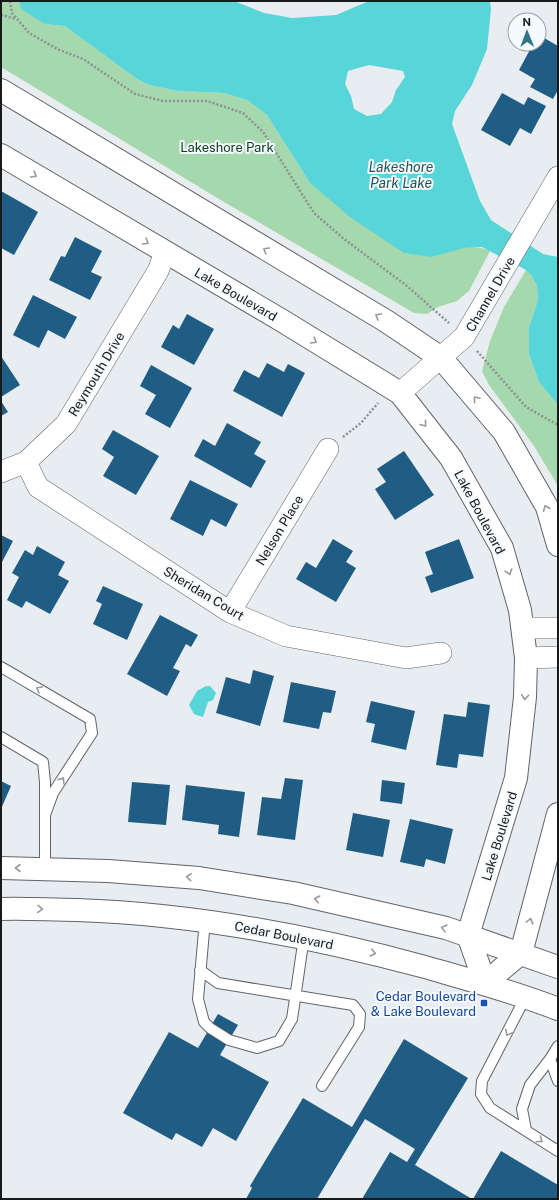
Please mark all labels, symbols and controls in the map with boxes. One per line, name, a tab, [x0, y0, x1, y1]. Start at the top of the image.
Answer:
north arrow	[507, 12, 547, 52]
text: N	[522, 16, 531, 28]
park label: Lakeshore Park	[180, 140, 274, 155]
water label: Lakeshore Park Lake	[369, 159, 434, 191]
one-way arrow	[30, 170, 37, 177]
one-way arrow	[142, 237, 149, 244]
one-way arrow	[263, 247, 270, 254]
street label: Channel Drive	[463, 254, 518, 334]
street label: Lake Boulevard	[192, 265, 280, 324]
one-way arrow	[375, 314, 382, 321]
street label: Reymouth Drive	[65, 329, 128, 419]
one-way arrow	[310, 336, 317, 343]
one-way arrow	[474, 396, 481, 404]
one-way arrow	[419, 419, 426, 426]
street label: Lake Boulevard	[451, 468, 508, 557]
street label: Nelson Place	[253, 492, 306, 568]
one-way arrow	[543, 504, 551, 512]
street label: Sheridan Court	[161, 563, 247, 623]
one-way arrow	[504, 568, 513, 575]
one-way arrow	[36, 687, 43, 694]
one-way arrow	[520, 694, 529, 700]
one-way arrow	[57, 777, 64, 784]
street label: Lake Boulevard	[479, 790, 520, 883]
one-way arrow	[15, 864, 21, 872]
one-way arrow	[186, 873, 192, 882]
one-way arrow	[314, 895, 321, 903]
one-way arrow	[37, 905, 43, 913]
one-way arrow	[525, 917, 533, 924]
street label: Cedar Boulevard	[233, 919, 335, 952]
one-way arrow	[441, 924, 448, 933]
one-way arrow	[370, 949, 377, 957]
place label: Cedar Boulevard & Lake Boulevard	[371, 989, 476, 1019]
marker: Cedar Boulevard & Lake Boulevard	[479, 998, 489, 1008]
one-way arrow	[505, 1029, 513, 1036]
one-way arrow	[536, 1135, 543, 1143]

